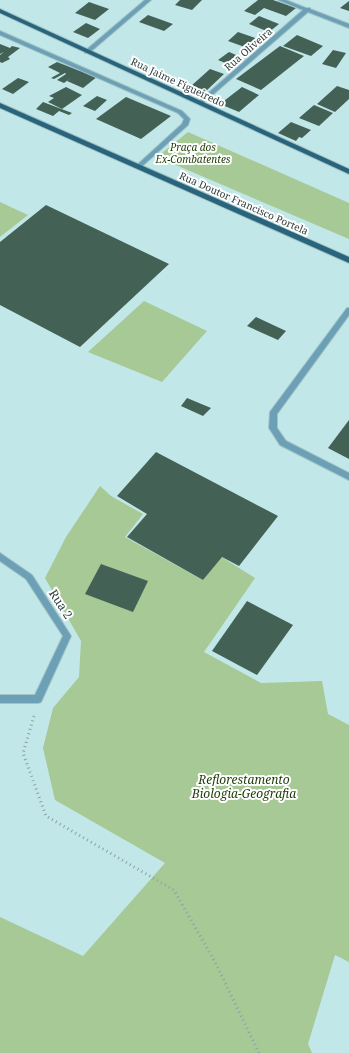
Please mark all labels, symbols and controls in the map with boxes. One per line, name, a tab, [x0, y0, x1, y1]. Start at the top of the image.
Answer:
street label: Rua Oliveira	[221, 24, 275, 74]
street label: Rua Jaime Figueiredo	[129, 54, 228, 110]
park label: Praça dos Ex-Combatentes	[154, 140, 231, 166]
street label: Rua Doutor Francisco Portela	[177, 168, 311, 238]
street label: Rua 2	[45, 586, 77, 622]
park label: Reflorestamento Biologia-Geografia	[191, 771, 296, 802]

